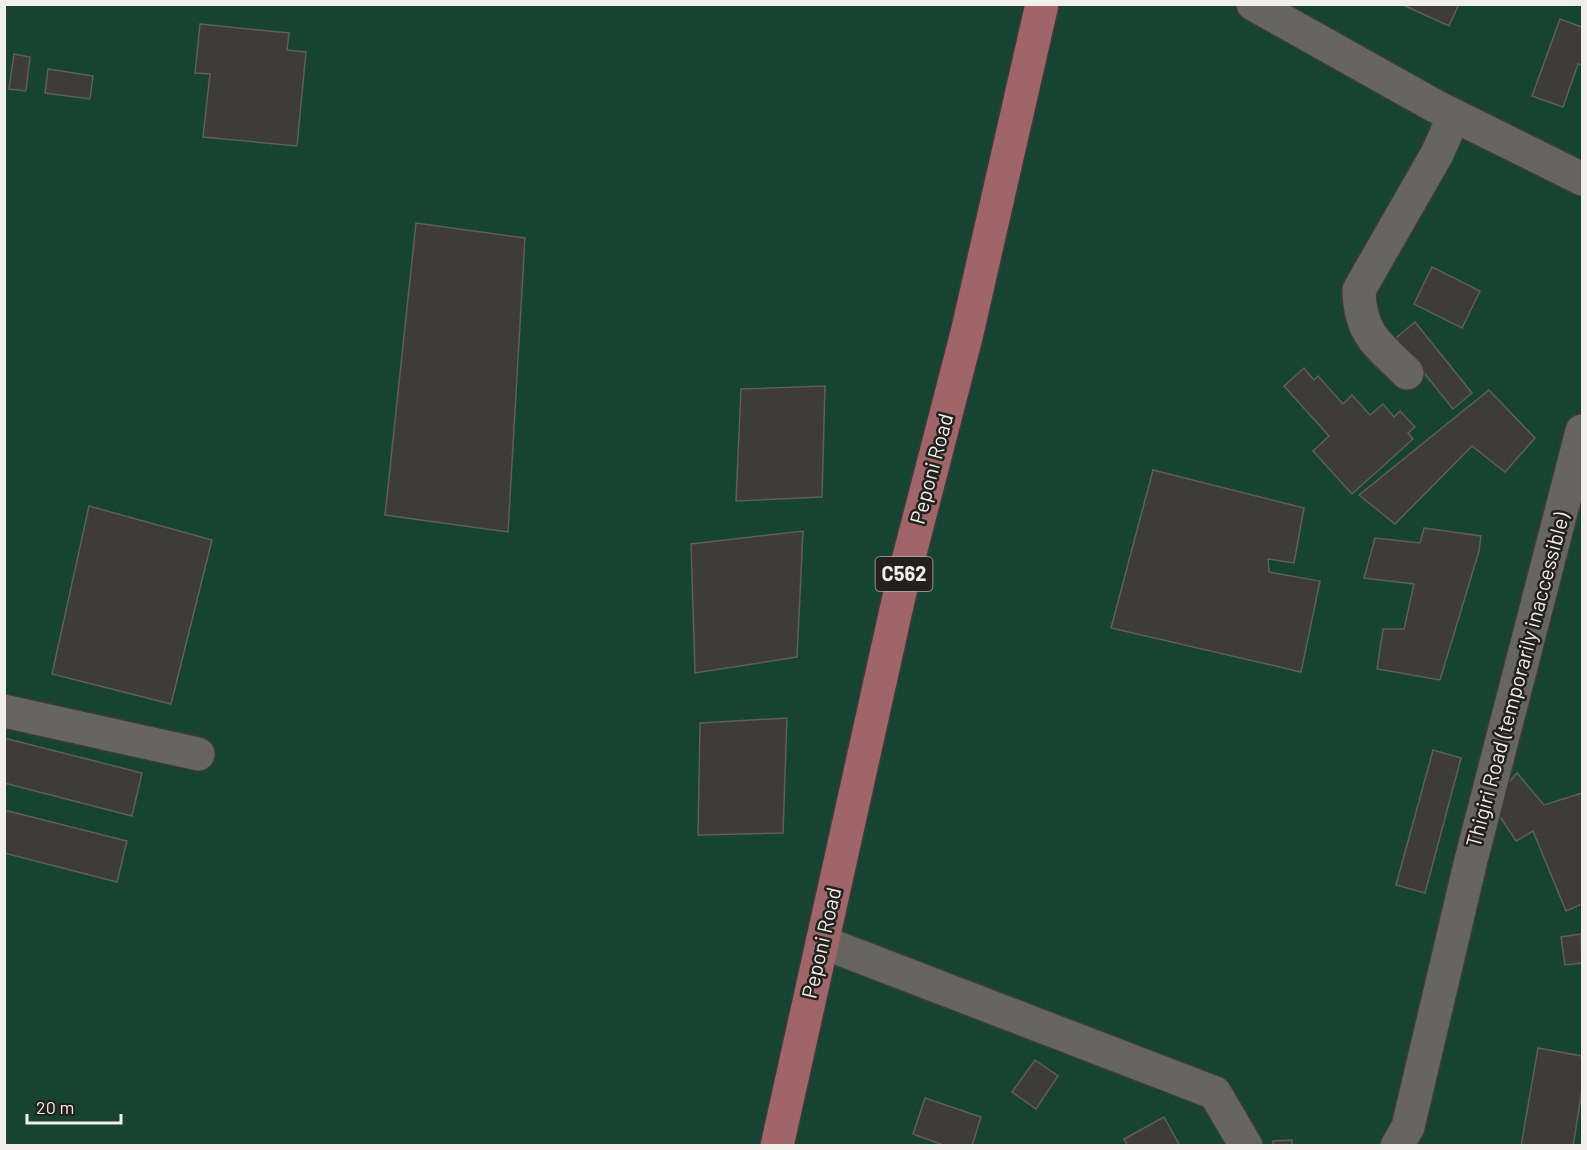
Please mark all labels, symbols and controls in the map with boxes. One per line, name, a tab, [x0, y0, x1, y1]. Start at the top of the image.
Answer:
street label: Peponi Road	[904, 411, 957, 527]
street label: Thigiri Road (temporarily inaccessible)	[1460, 509, 1573, 850]
road number: C562	[876, 557, 932, 591]
street label: Peponi Road	[796, 885, 845, 1001]
scale bar	[27, 1087, 122, 1125]
text: 20 m	[36, 1096, 74, 1118]

